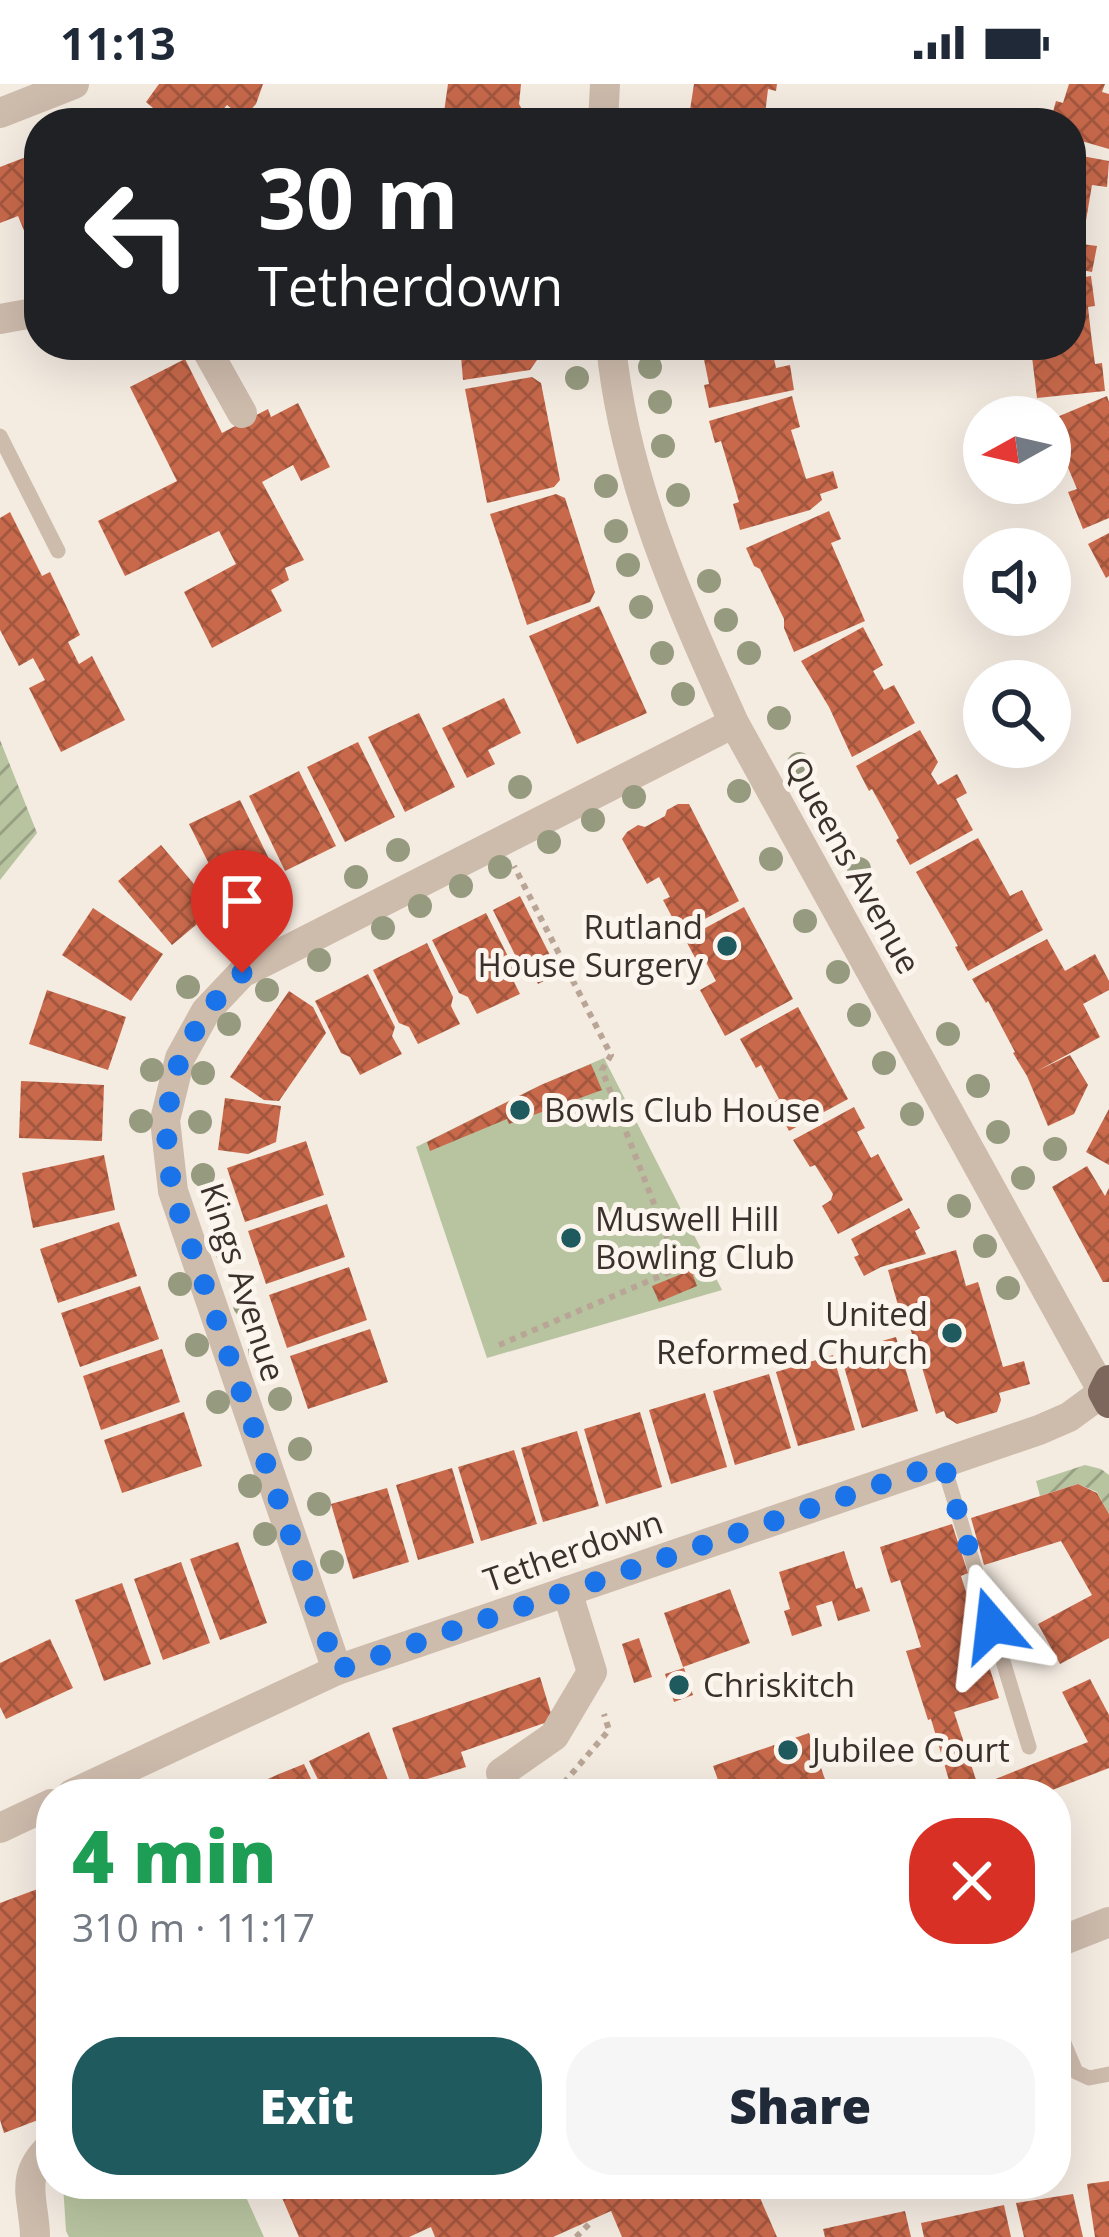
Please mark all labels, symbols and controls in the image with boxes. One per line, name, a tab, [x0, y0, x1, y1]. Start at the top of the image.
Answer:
text: 11:13	[60, 12, 176, 73]
text: 30 m	[258, 139, 458, 254]
icon: left	[60, 156, 216, 312]
text: Tetherdown	[258, 248, 563, 322]
north arrow	[963, 396, 1071, 504]
map controls	[963, 396, 1071, 768]
button: sound	[963, 528, 1071, 636]
button: search	[963, 660, 1071, 768]
street label: Queens Avenue	[775, 748, 932, 982]
pin	[191, 850, 293, 973]
icon: arrive	[209, 868, 275, 934]
place label: Rutland House Surgery	[477, 904, 703, 987]
marker: Rutland House Surgery	[714, 933, 740, 959]
place label: Bowls Club House	[544, 1087, 820, 1132]
marker: Bowls Club House	[507, 1097, 533, 1123]
street label: Kings Avenue	[190, 1177, 297, 1387]
place label: Muswell Hill Bowling Club	[595, 1196, 795, 1279]
marker: Muswell Hill Bowling Club	[558, 1225, 584, 1251]
place label: United Reformed Church	[656, 1291, 928, 1374]
marker: United Reformed Church	[939, 1320, 965, 1346]
street label: Tetherdown	[477, 1499, 668, 1602]
position arrow	[929, 1562, 1055, 1688]
place label: Chriskitch	[703, 1662, 855, 1707]
marker: Chriskitch	[666, 1672, 692, 1698]
place label: Jubilee Court	[809, 1727, 1010, 1772]
marker: Jubilee Court	[775, 1737, 801, 1763]
text: 4 min	[72, 1806, 277, 1904]
button: close	[909, 1818, 1035, 1944]
text: 310 m · 11:17	[72, 1900, 315, 1953]
button: Exit	[72, 2037, 542, 2175]
button: Share	[566, 2037, 1035, 2175]

